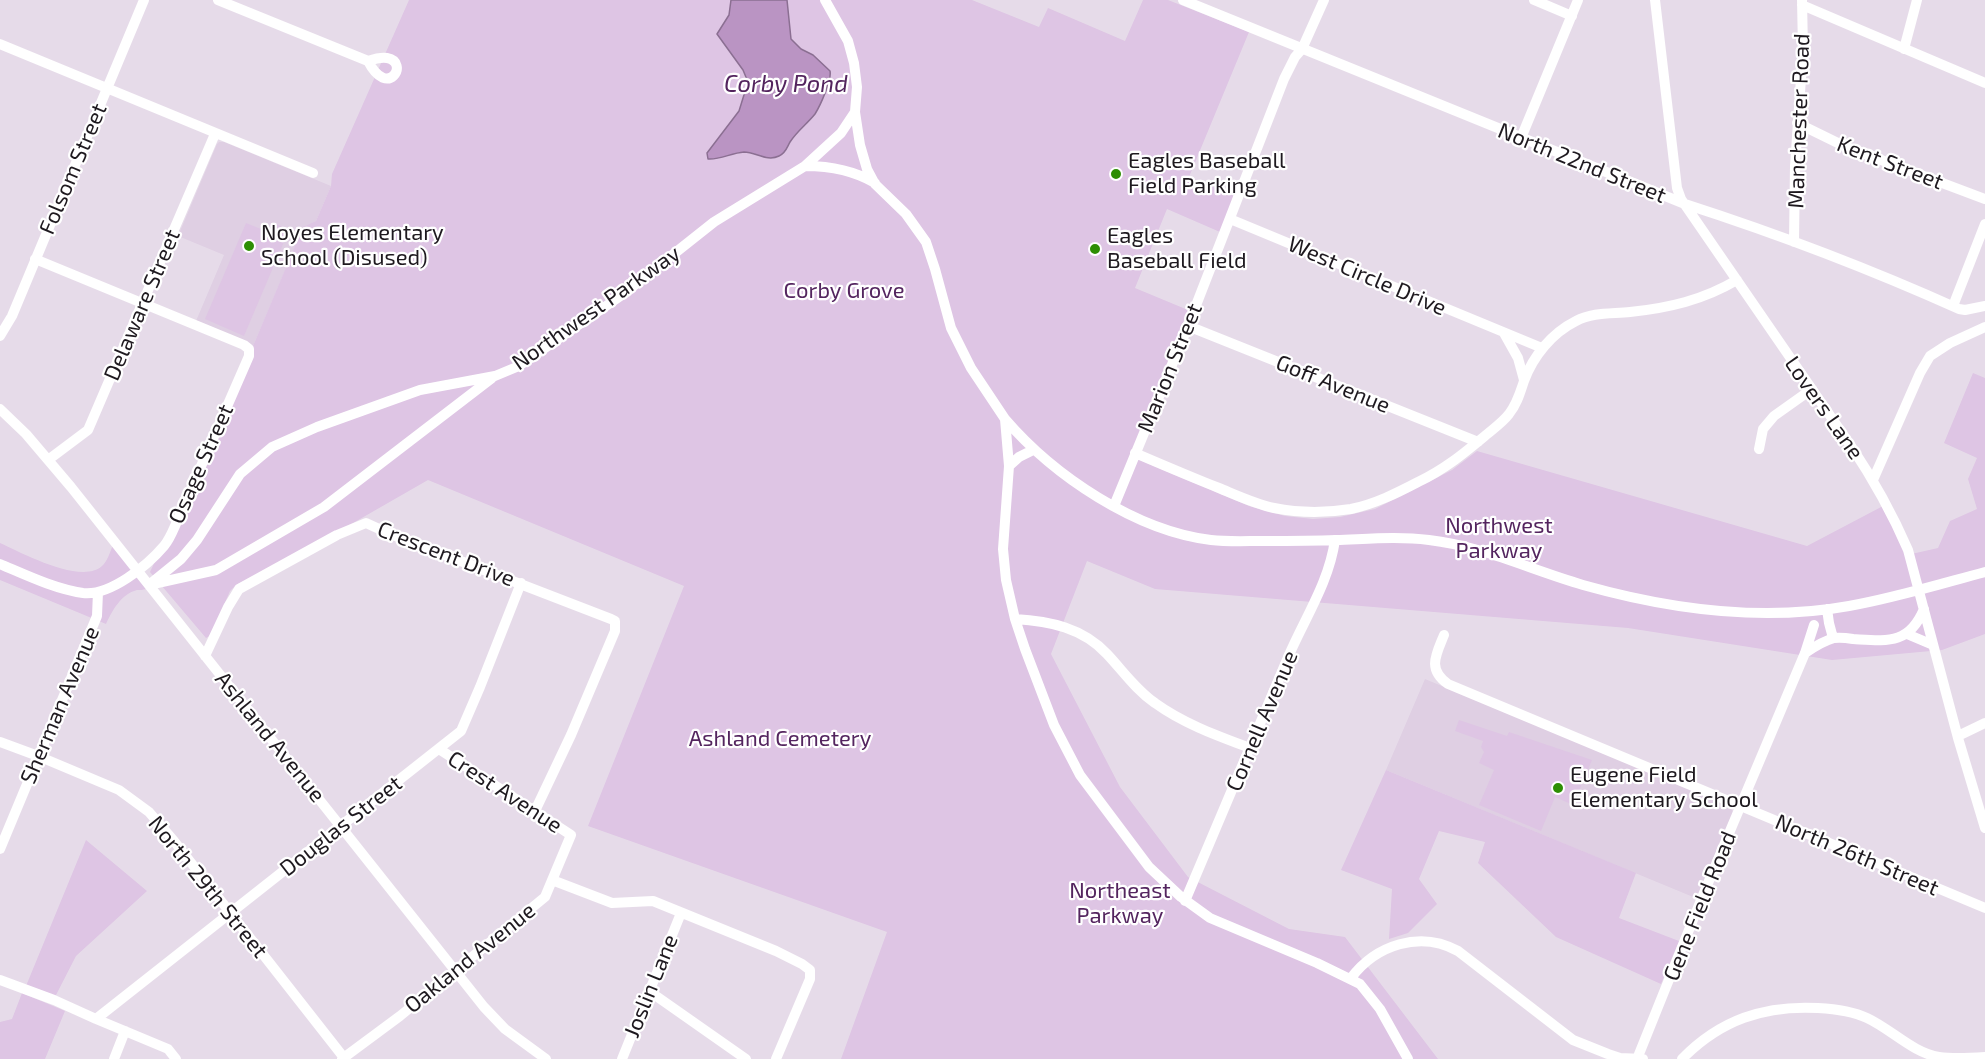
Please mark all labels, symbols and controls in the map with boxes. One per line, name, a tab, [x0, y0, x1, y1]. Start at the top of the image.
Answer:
street label: Manchester Road	[1783, 33, 1815, 209]
water label: Corby Pond	[724, 70, 848, 98]
street label: Folsom Street	[34, 100, 112, 238]
street label: North 22nd Street	[1494, 117, 1670, 209]
street label: Kent Street	[1833, 131, 1947, 195]
place label: Eagles Baseball Field Parking	[1128, 148, 1285, 200]
marker: Eagles Baseball Field Parking	[1109, 167, 1123, 181]
place label: Noyes Elementary School (Disused)	[261, 220, 444, 272]
place label: Eagles Baseball Field	[1107, 223, 1247, 274]
street label: Delaware Street	[98, 225, 186, 385]
street label: West Circle Drive	[1284, 231, 1450, 321]
marker: Noyes Elementary School (Disused)	[242, 239, 256, 253]
street label: Northwest Parkway	[507, 240, 685, 376]
marker: Eagles Baseball Field	[1088, 242, 1102, 256]
park label: Corby Grove	[784, 278, 904, 304]
street label: Marion Street	[1132, 300, 1208, 436]
street label: Goff Avenue	[1272, 349, 1394, 419]
street label: Lovers Lane	[1779, 351, 1869, 465]
street label: Osage Street	[163, 400, 239, 528]
park label: Northwest Parkway	[1445, 513, 1553, 564]
street label: Crescent Drive	[374, 516, 518, 592]
street label: Sherman Avenue	[15, 622, 105, 788]
street label: Cornell Avenue	[1221, 647, 1303, 795]
street label: Ashland Avenue	[209, 666, 331, 808]
park label: Ashland Cemetery	[689, 726, 871, 752]
street label: Crest Avenue	[443, 745, 567, 839]
place label: Eugene Field Elementary School	[1570, 762, 1758, 813]
street label: Douglas Street	[275, 770, 407, 882]
marker: Eugene Field Elementary School	[1551, 781, 1565, 795]
street label: North 26th Street	[1771, 809, 1943, 901]
street label: North 29th Street	[143, 811, 273, 963]
street label: Gene Field Road	[1658, 827, 1742, 985]
park label: Northeast Parkway	[1069, 878, 1171, 930]
street label: Oakland Avenue	[399, 897, 541, 1019]
street label: Joslin Lane	[618, 931, 684, 1041]

